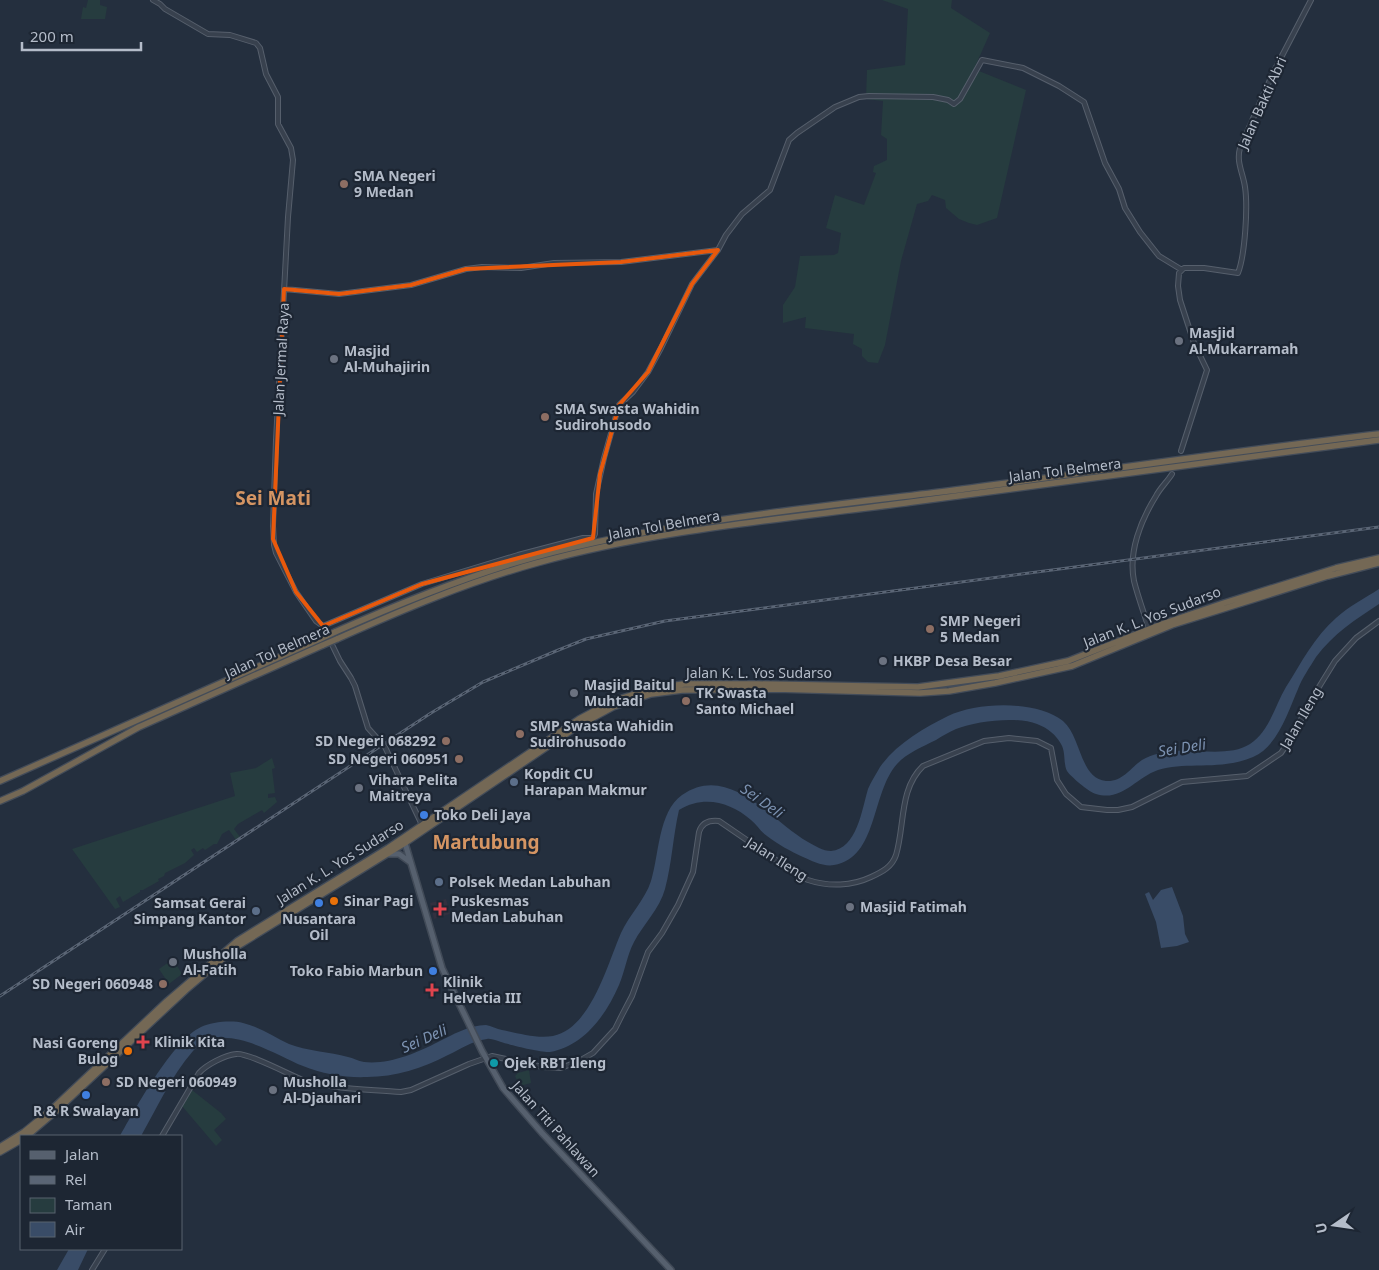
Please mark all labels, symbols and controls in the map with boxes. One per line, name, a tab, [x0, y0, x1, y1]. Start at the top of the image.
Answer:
scale bar	[22, 20, 141, 52]
text: 200 m	[30, 26, 74, 46]
street label: Jalan Bakti Abri	[1232, 54, 1290, 154]
place label: SMA Negeri 9 Medan	[354, 166, 436, 201]
marker: SMA Negeri 9 Medan	[338, 178, 350, 190]
street label: Jalan Jermal Raya	[268, 302, 293, 418]
place label: Masjid Al-Mukarramah	[1189, 323, 1298, 358]
marker: Masjid Al-Mukarramah	[1173, 335, 1185, 347]
place label: Masjid Al-Muhajirin	[344, 341, 430, 376]
marker: Masjid Al-Muhajirin	[328, 353, 340, 365]
place label: SMA Swasta Wahidin Sudirohusodo	[555, 399, 700, 434]
marker: SMA Swasta Wahidin Sudirohusodo	[539, 411, 551, 423]
street label: Jalan Tol Belmera	[1006, 453, 1122, 486]
district label: Sei Mati	[235, 485, 311, 511]
street label: Jalan Tol Belmera	[605, 505, 721, 544]
street label: Jalan K. L. Yos Sudarso	[1078, 581, 1223, 652]
place label: SMP Negeri 5 Medan	[940, 611, 1021, 646]
street label: Jalan Tol Belmera	[220, 619, 332, 683]
marker: SMP Negeri 5 Medan	[924, 623, 936, 635]
place label: HKBP Desa Besar	[893, 651, 1012, 670]
marker: HKBP Desa Besar	[877, 655, 889, 667]
street label: Jalan K. L. Yos Sudarso	[684, 663, 832, 682]
place label: Masjid Baitul Muhtadi	[584, 675, 675, 710]
place label: TK Swasta Santo Michael	[696, 683, 794, 718]
street label: Jalan Ileng	[1274, 683, 1326, 754]
marker: Masjid Baitul Muhtadi	[568, 687, 580, 699]
marker: TK Swasta Santo Michael	[680, 695, 692, 707]
place label: SMP Swasta Wahidin Sudirohusodo	[530, 716, 674, 751]
marker: SMP Swasta Wahidin Sudirohusodo	[514, 728, 526, 740]
place label: SD Negeri 068292	[315, 731, 436, 750]
water label: Sei Deli	[1157, 733, 1208, 761]
marker: SD Negeri 068292	[440, 735, 452, 747]
place label: SD Negeri 060951	[328, 749, 449, 768]
marker: SD Negeri 060951	[453, 753, 465, 765]
place label: Kopdit CU Harapan Makmur	[524, 764, 647, 799]
place label: Vihara Pelita Maitreya	[369, 770, 458, 805]
marker: Kopdit CU Harapan Makmur	[508, 776, 520, 788]
water label: Sei Deli	[737, 778, 789, 823]
marker: Vihara Pelita Maitreya	[353, 782, 365, 794]
place label: Toko Deli Jaya	[434, 805, 531, 824]
marker: Toko Deli Jaya	[418, 809, 430, 821]
street label: Jalan K. L. Yos Sudarso	[271, 815, 407, 909]
district label: Martubung	[432, 829, 540, 855]
street label: Jalan Ileng	[741, 831, 812, 885]
place label: Polsek Medan Labuhan	[449, 872, 611, 891]
marker: Polsek Medan Labuhan	[433, 876, 445, 888]
place label: Sinar Pagi	[344, 891, 413, 910]
place label: Puskesmas Medan Labuhan	[451, 891, 563, 926]
place label: Samsat Gerai Simpang Kantor	[134, 893, 247, 928]
marker: Sinar Pagi	[328, 895, 340, 907]
marker: Nusantara Oil	[313, 897, 325, 909]
place label: Masjid Fatimah	[860, 897, 967, 916]
marker: Masjid Fatimah	[844, 901, 856, 913]
marker: Puskesmas Medan Labuhan	[433, 902, 447, 916]
marker: Samsat Gerai Simpang Kantor	[250, 905, 262, 917]
place label: Nusantara Oil	[282, 909, 356, 944]
place label: Musholla Al-Fatih	[183, 944, 247, 979]
marker: Musholla Al-Fatih	[167, 956, 179, 968]
place label: Toko Fabio Marbun	[290, 961, 423, 980]
marker: Toko Fabio Marbun	[427, 965, 439, 977]
place label: Klinik Helvetia III	[443, 972, 521, 1007]
place label: SD Negeri 060948	[32, 974, 153, 993]
marker: SD Negeri 060948	[157, 978, 169, 990]
marker: Klinik Helvetia III	[425, 983, 439, 997]
water label: Sei Deli	[398, 1019, 451, 1057]
place label: Klinik Kita	[154, 1032, 225, 1051]
place label: Nasi Goreng Bulog	[32, 1033, 118, 1068]
marker: Klinik Kita	[136, 1035, 150, 1049]
marker: Nasi Goreng Bulog	[122, 1045, 134, 1057]
place label: Ojek RBT Ileng	[504, 1053, 606, 1072]
marker: Ojek RBT Ileng	[488, 1057, 500, 1069]
place label: SD Negeri 060949	[116, 1072, 237, 1091]
place label: Musholla Al-Djauhari	[283, 1072, 361, 1107]
street label: Jalan Titi Pahlawan	[507, 1075, 605, 1181]
marker: SD Negeri 060949	[100, 1076, 112, 1088]
marker: Musholla Al-Djauhari	[267, 1084, 279, 1096]
marker: R & R Swalayan	[80, 1089, 92, 1101]
place label: R & R Swalayan	[33, 1101, 139, 1120]
legend	[20, 1135, 182, 1250]
text: Jalan	[63, 1144, 99, 1164]
text: Rel	[65, 1169, 87, 1189]
text: Taman	[65, 1194, 112, 1214]
north arrow	[1309, 1200, 1359, 1250]
text: Air	[65, 1219, 85, 1239]
text: U	[1310, 1221, 1331, 1235]

